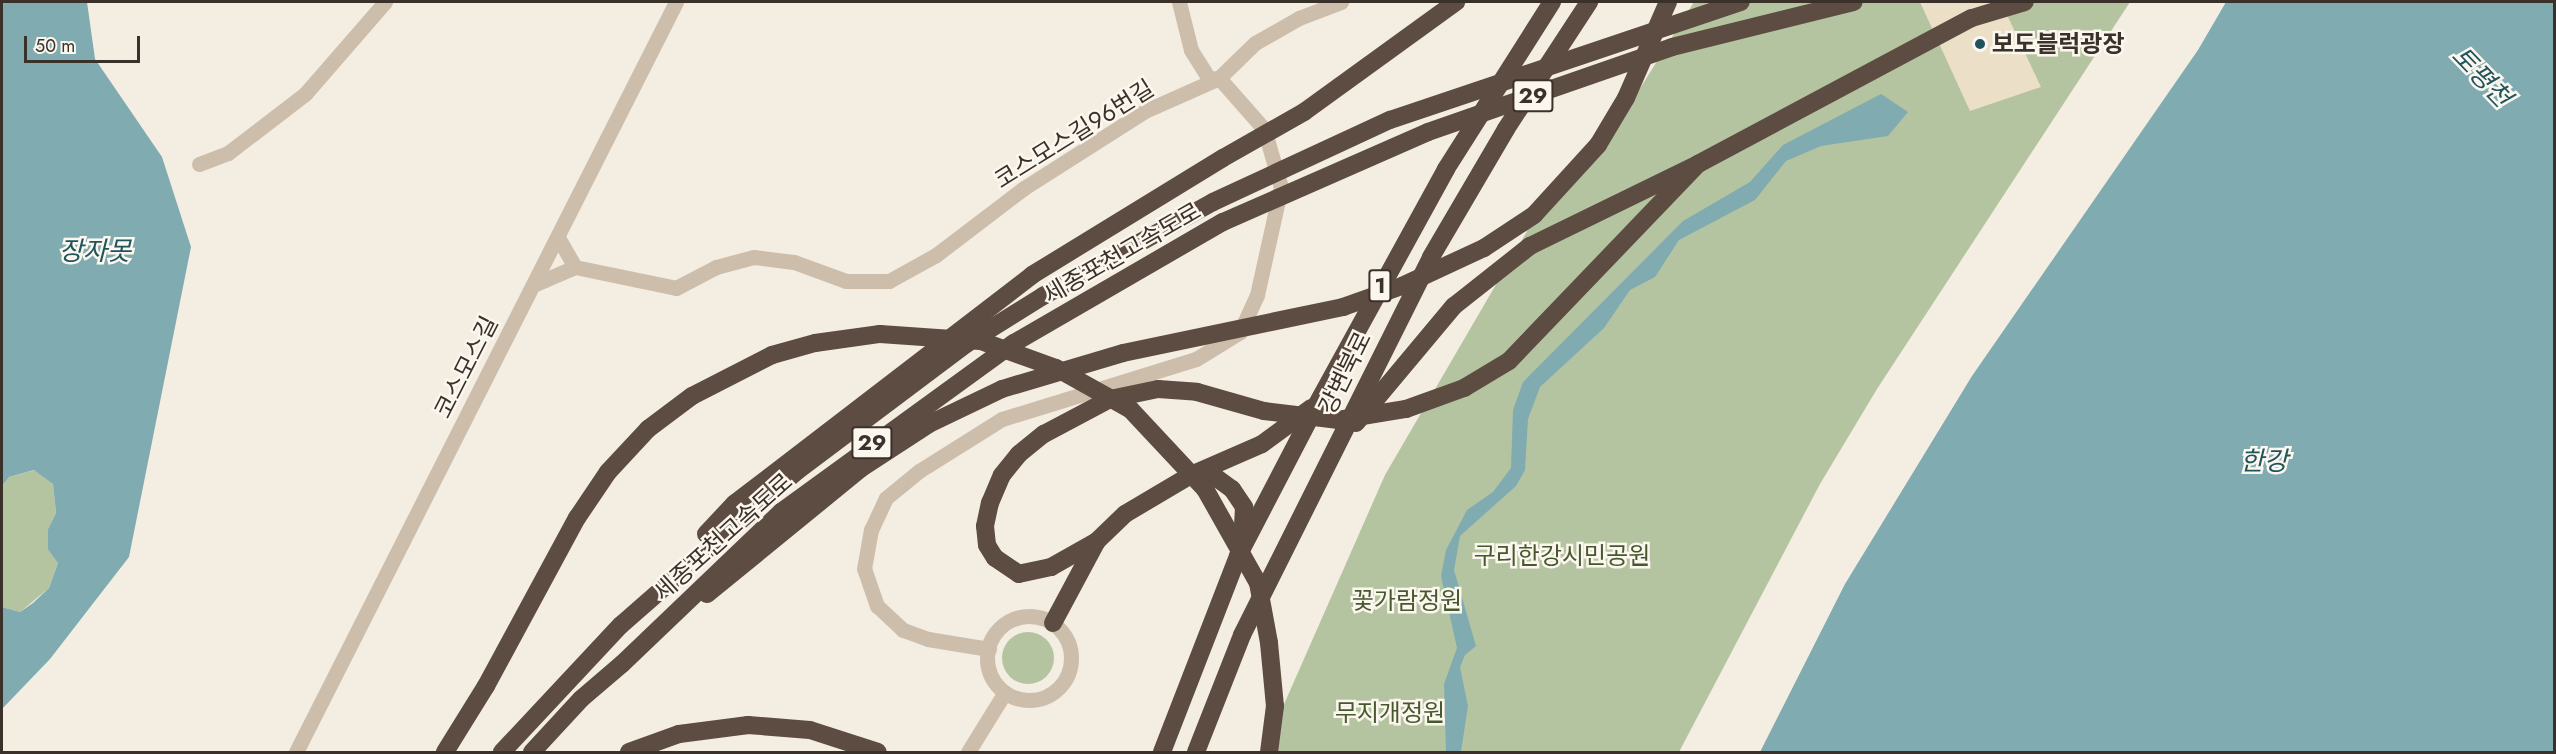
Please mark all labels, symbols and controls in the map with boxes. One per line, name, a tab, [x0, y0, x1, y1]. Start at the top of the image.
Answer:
scale bar	[27, 24, 142, 62]
place label: 보도블럭광장	[1992, 30, 2124, 58]
text: 50 m	[35, 33, 75, 59]
marker: 보도블럭광장	[1973, 37, 1987, 51]
water label: 토평천	[2445, 40, 2517, 114]
street label: 코스모스길96번길	[989, 74, 1159, 194]
road number: 29	[1512, 77, 1554, 115]
street label: 세종포천고속도로	[1038, 196, 1206, 310]
water label: 장자못	[59, 236, 131, 268]
road number: 1	[1368, 267, 1392, 305]
street label: 코스모스길	[428, 311, 504, 423]
street label: 강변북로	[1313, 327, 1377, 419]
road number: 29	[851, 424, 893, 462]
water label: 한강	[2240, 446, 2288, 478]
street label: 세종포천고속도로	[648, 467, 798, 607]
park label: 구리한강시민공원	[1474, 542, 1650, 570]
park label: 꽃가람정원	[1352, 587, 1462, 615]
park label: 무지개정원	[1335, 699, 1445, 727]

